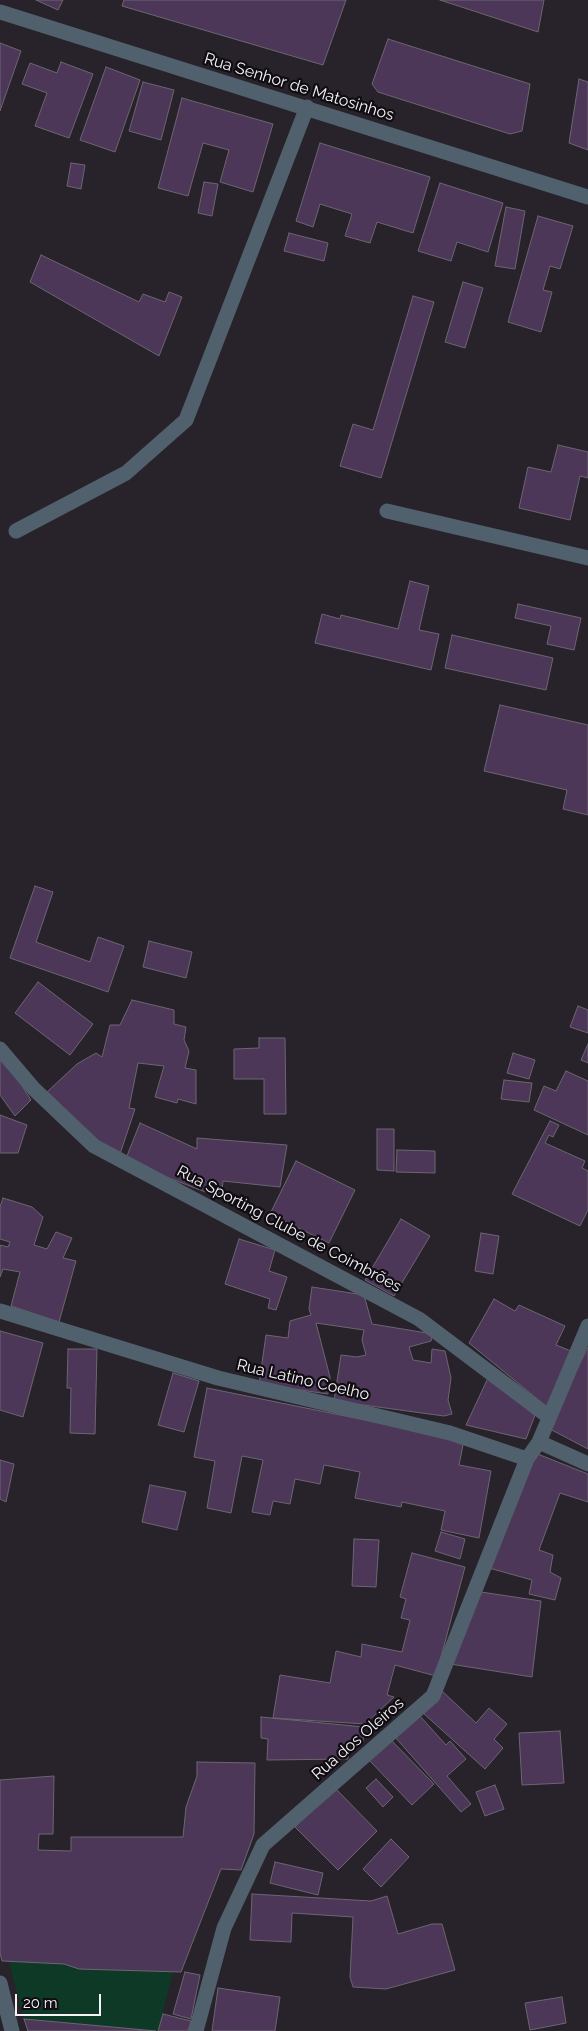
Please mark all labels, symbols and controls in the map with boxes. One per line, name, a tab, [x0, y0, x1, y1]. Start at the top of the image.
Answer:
street label: Rua Senhor de Matosinhos	[202, 49, 396, 125]
street label: Rua Sporting Clube de Coimbrões	[173, 1161, 405, 1297]
street label: Rua Latino Coelho	[235, 1355, 371, 1405]
street label: Rua dos Oleiros	[308, 1694, 408, 1784]
scale bar	[18, 1984, 104, 2016]
text: 20 m	[23, 1994, 58, 2012]

